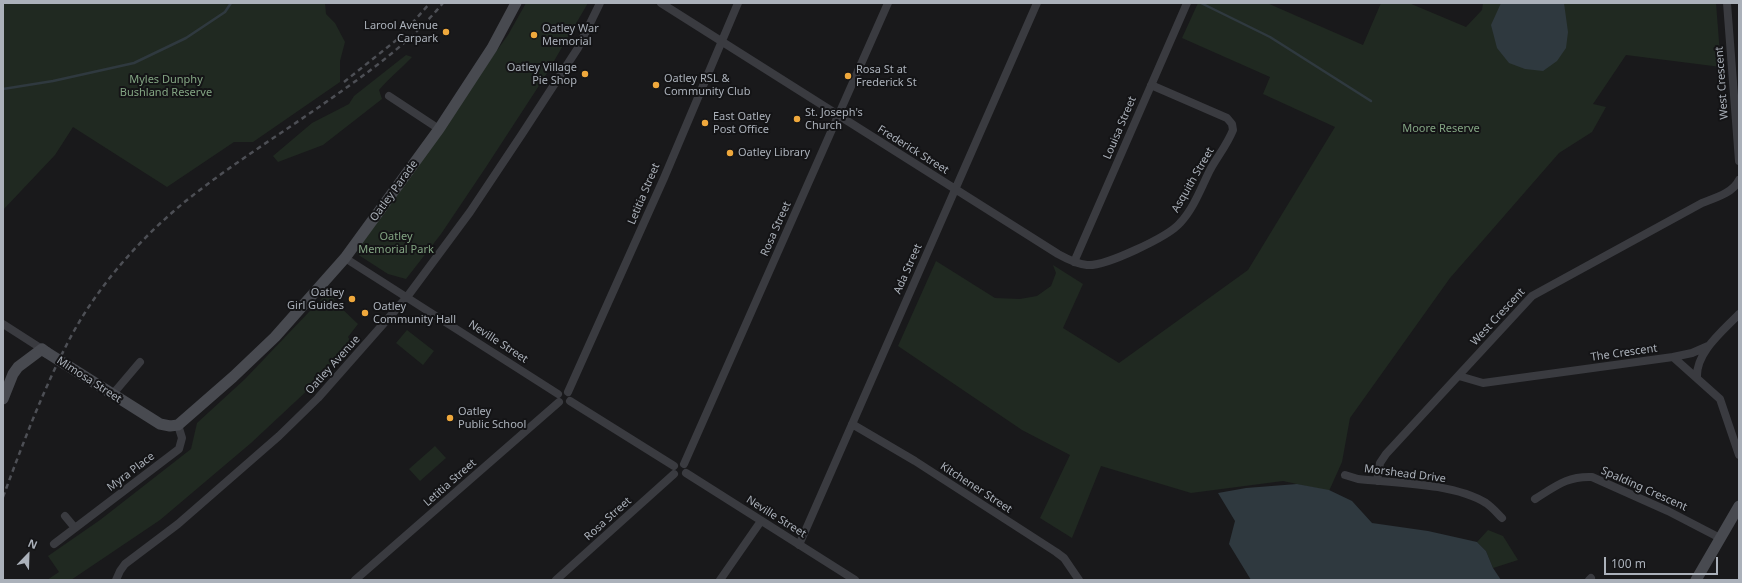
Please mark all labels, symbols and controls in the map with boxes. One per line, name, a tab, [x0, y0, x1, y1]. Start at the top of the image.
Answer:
place label: Larool Avenue Carpark	[364, 19, 438, 45]
place label: Oatley War Memorial	[542, 22, 599, 48]
marker: Larool Avenue Carpark	[441, 27, 451, 37]
marker: Oatley War Memorial	[529, 30, 539, 40]
street label: West Crescent	[1713, 46, 1731, 120]
place label: Oatley Village Pie Shop	[507, 61, 577, 87]
place label: Rosa St at Frederick St	[856, 63, 917, 89]
marker: Oatley Village Pie Shop	[580, 69, 590, 79]
marker: Rosa St at Frederick St	[843, 71, 853, 81]
place label: Oatley RSL & Community Club	[664, 72, 750, 98]
park label: Myles Dunphy Bushland Reserve	[120, 73, 212, 99]
marker: Oatley RSL & Community Club	[651, 80, 661, 90]
street label: Louisa Street	[1101, 95, 1139, 161]
place label: St. Joseph's Church	[805, 106, 863, 132]
place label: East Oatley Post Office	[713, 110, 771, 136]
marker: St. Joseph's Church	[792, 114, 802, 124]
marker: East Oatley Post Office	[700, 118, 710, 128]
park label: Moore Reserve	[1402, 122, 1480, 136]
street label: Frederick Street	[875, 123, 951, 177]
street label: Asquith Street	[1169, 145, 1217, 215]
place label: Oatley Library	[738, 146, 810, 160]
marker: Oatley Library	[725, 148, 735, 158]
street label: Oatley Parade	[367, 158, 421, 224]
street label: Letitia Street	[625, 161, 663, 227]
street label: Rosa Street	[758, 200, 794, 258]
park label: Oatley Memorial Park	[358, 230, 434, 256]
street label: Ada Street	[891, 242, 925, 296]
place label: Oatley Girl Guides	[287, 286, 344, 312]
street label: West Crescent	[1468, 286, 1528, 348]
marker: Oatley Girl Guides	[347, 294, 357, 304]
place label: Oatley Community Hall	[373, 300, 456, 326]
marker: Oatley Community Hall	[360, 308, 370, 318]
street label: Neville Street	[466, 318, 530, 366]
street label: Oatley Avenue	[303, 333, 363, 397]
street label: The Crescent	[1590, 342, 1658, 364]
street label: Mimosa Street	[54, 354, 124, 406]
place label: Oatley Public School	[458, 405, 526, 431]
marker: Oatley Public School	[445, 413, 455, 423]
street label: Myra Place	[105, 450, 157, 494]
street label: Letitia Street	[421, 457, 479, 509]
street label: Kitchener Street	[938, 460, 1014, 516]
street label: Morshead Drive	[1363, 462, 1447, 486]
street label: Spalding Crescent	[1599, 464, 1689, 514]
street label: Neville Street	[744, 493, 808, 541]
street label: Rosa Street	[582, 495, 634, 543]
north arrow	[8, 535, 48, 575]
text: N	[26, 535, 40, 552]
scale bar	[1606, 549, 1720, 575]
text: 100 m	[1611, 555, 1646, 572]

